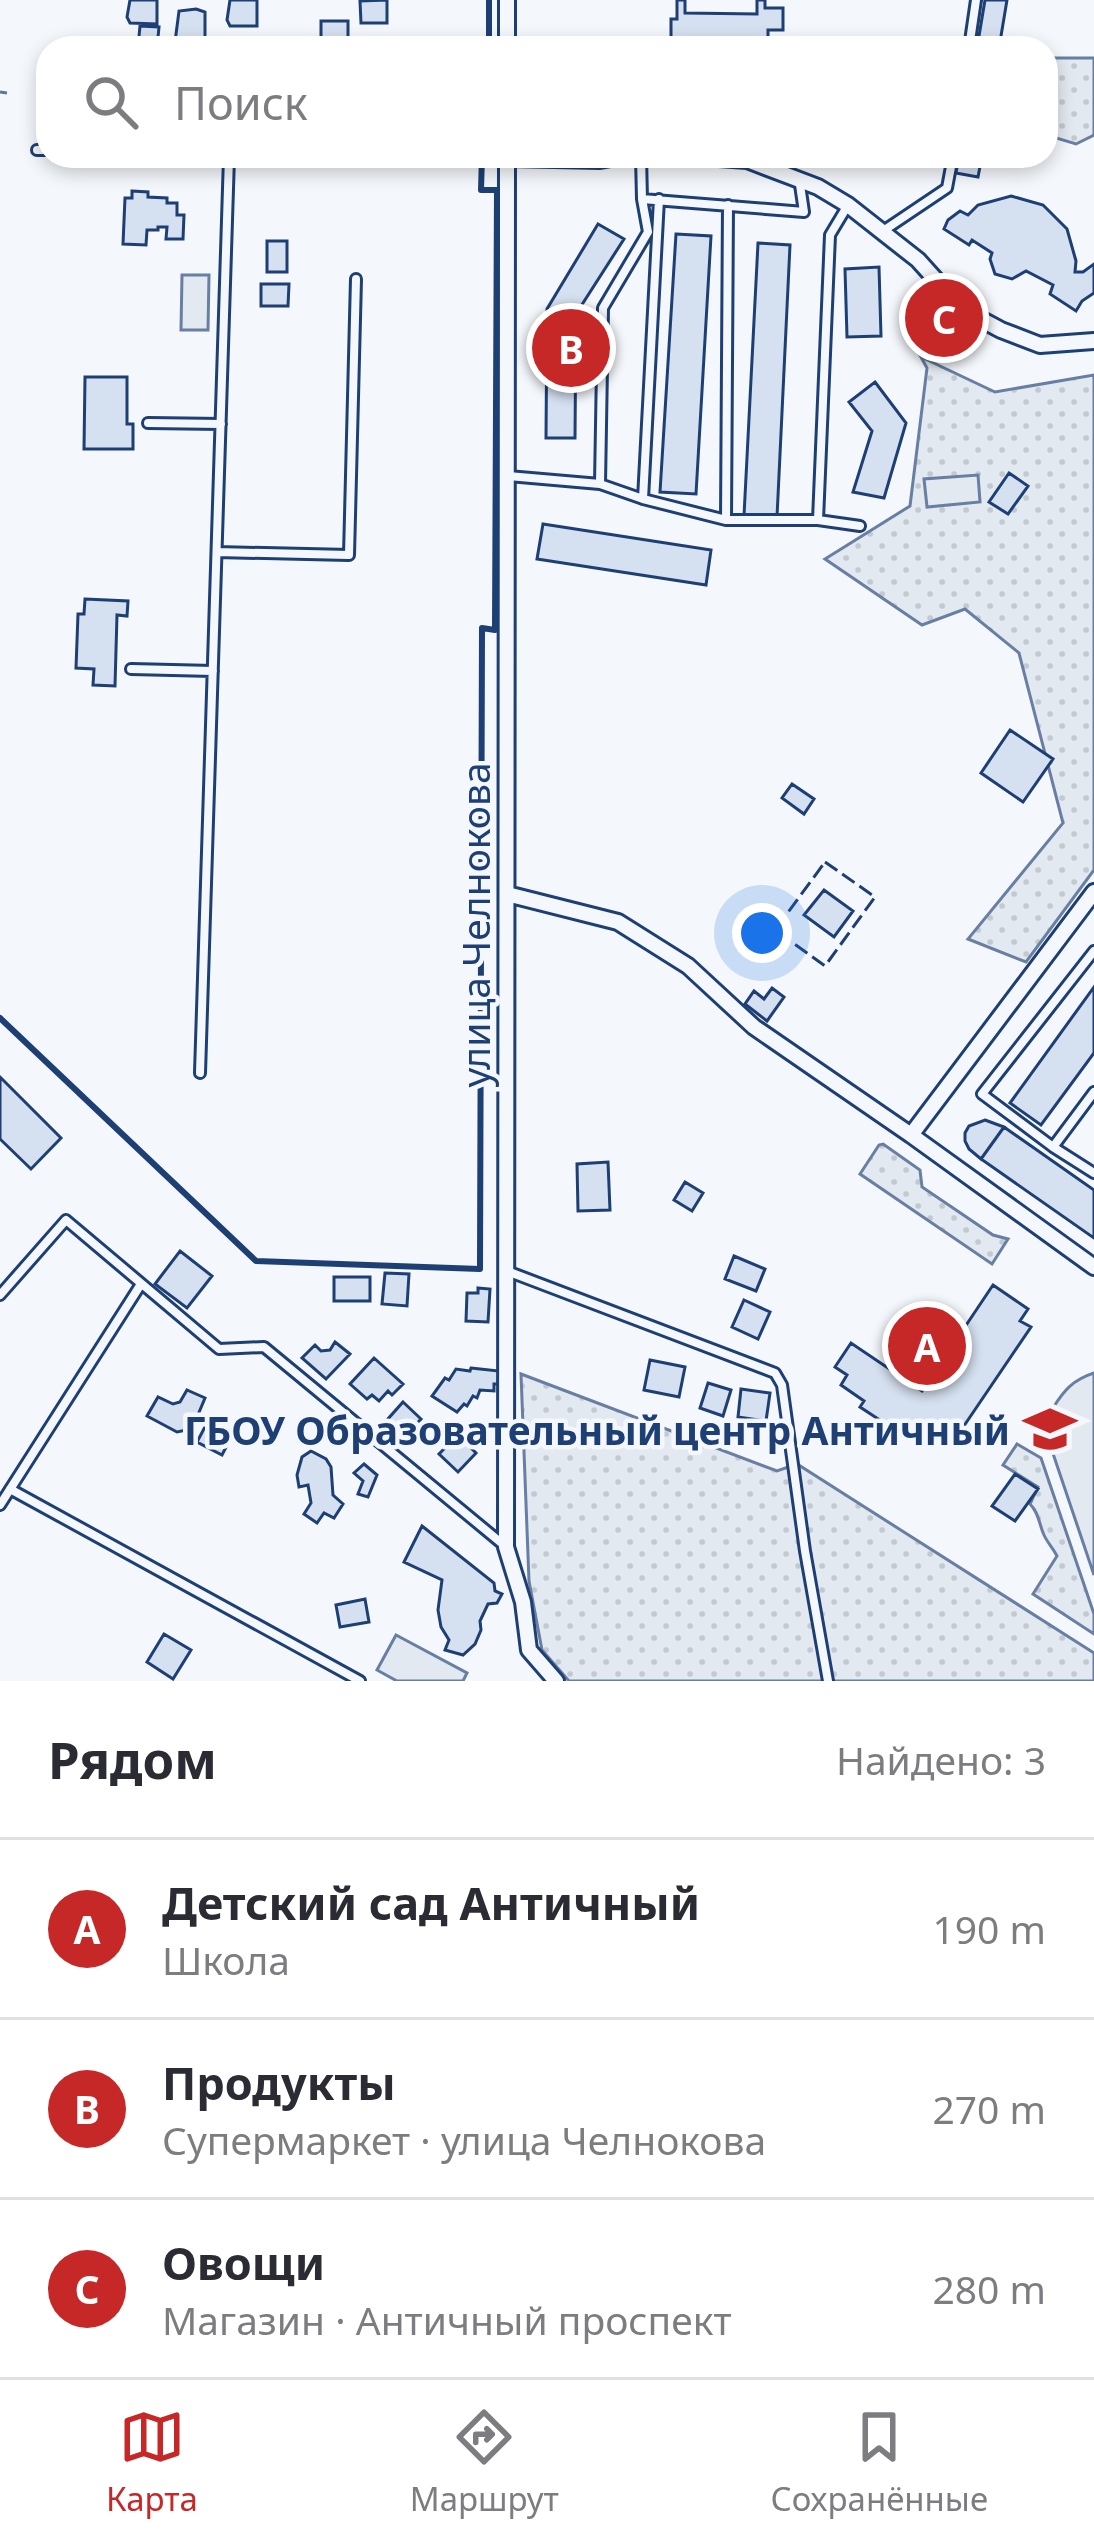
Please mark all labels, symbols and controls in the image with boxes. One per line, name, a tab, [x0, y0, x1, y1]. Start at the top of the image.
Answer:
search box	[36, 36, 1058, 168]
icon: search	[78, 69, 144, 135]
text: Поиск	[174, 72, 308, 133]
pin: C	[905, 273, 983, 363]
pin: B	[532, 303, 610, 393]
street label: улица Челнокова	[448, 762, 501, 1088]
your location	[732, 903, 792, 963]
pin: A	[888, 1301, 966, 1391]
school or university icon: ГБОУ Образовательный центр Античный	[1021, 1400, 1079, 1458]
place label: ГБОУ Образовательный центр Античный	[184, 1403, 1010, 1456]
text: Рядом	[48, 1724, 217, 1794]
text: Найдено: 3	[836, 1733, 1046, 1786]
text: Детский сад Античный	[162, 1872, 700, 1933]
text: A	[74, 1902, 101, 1955]
text: 190 m	[932, 1902, 1046, 1955]
text: Школа	[162, 1933, 290, 1986]
text: Продукты	[162, 2052, 396, 2113]
text: B	[74, 2082, 100, 2135]
text: 270 m	[932, 2082, 1046, 2135]
text: Супермаркет · улица Челнокова	[162, 2113, 766, 2166]
text: Овощи	[162, 2232, 325, 2293]
text: C	[74, 2262, 100, 2315]
text: 280 m	[932, 2262, 1046, 2315]
text: Магазин · Античный проспект	[162, 2293, 732, 2346]
tab: Карта	[106, 2404, 198, 2521]
tab: Маршрут	[410, 2404, 559, 2521]
tab: Сохранённые	[771, 2404, 988, 2521]

